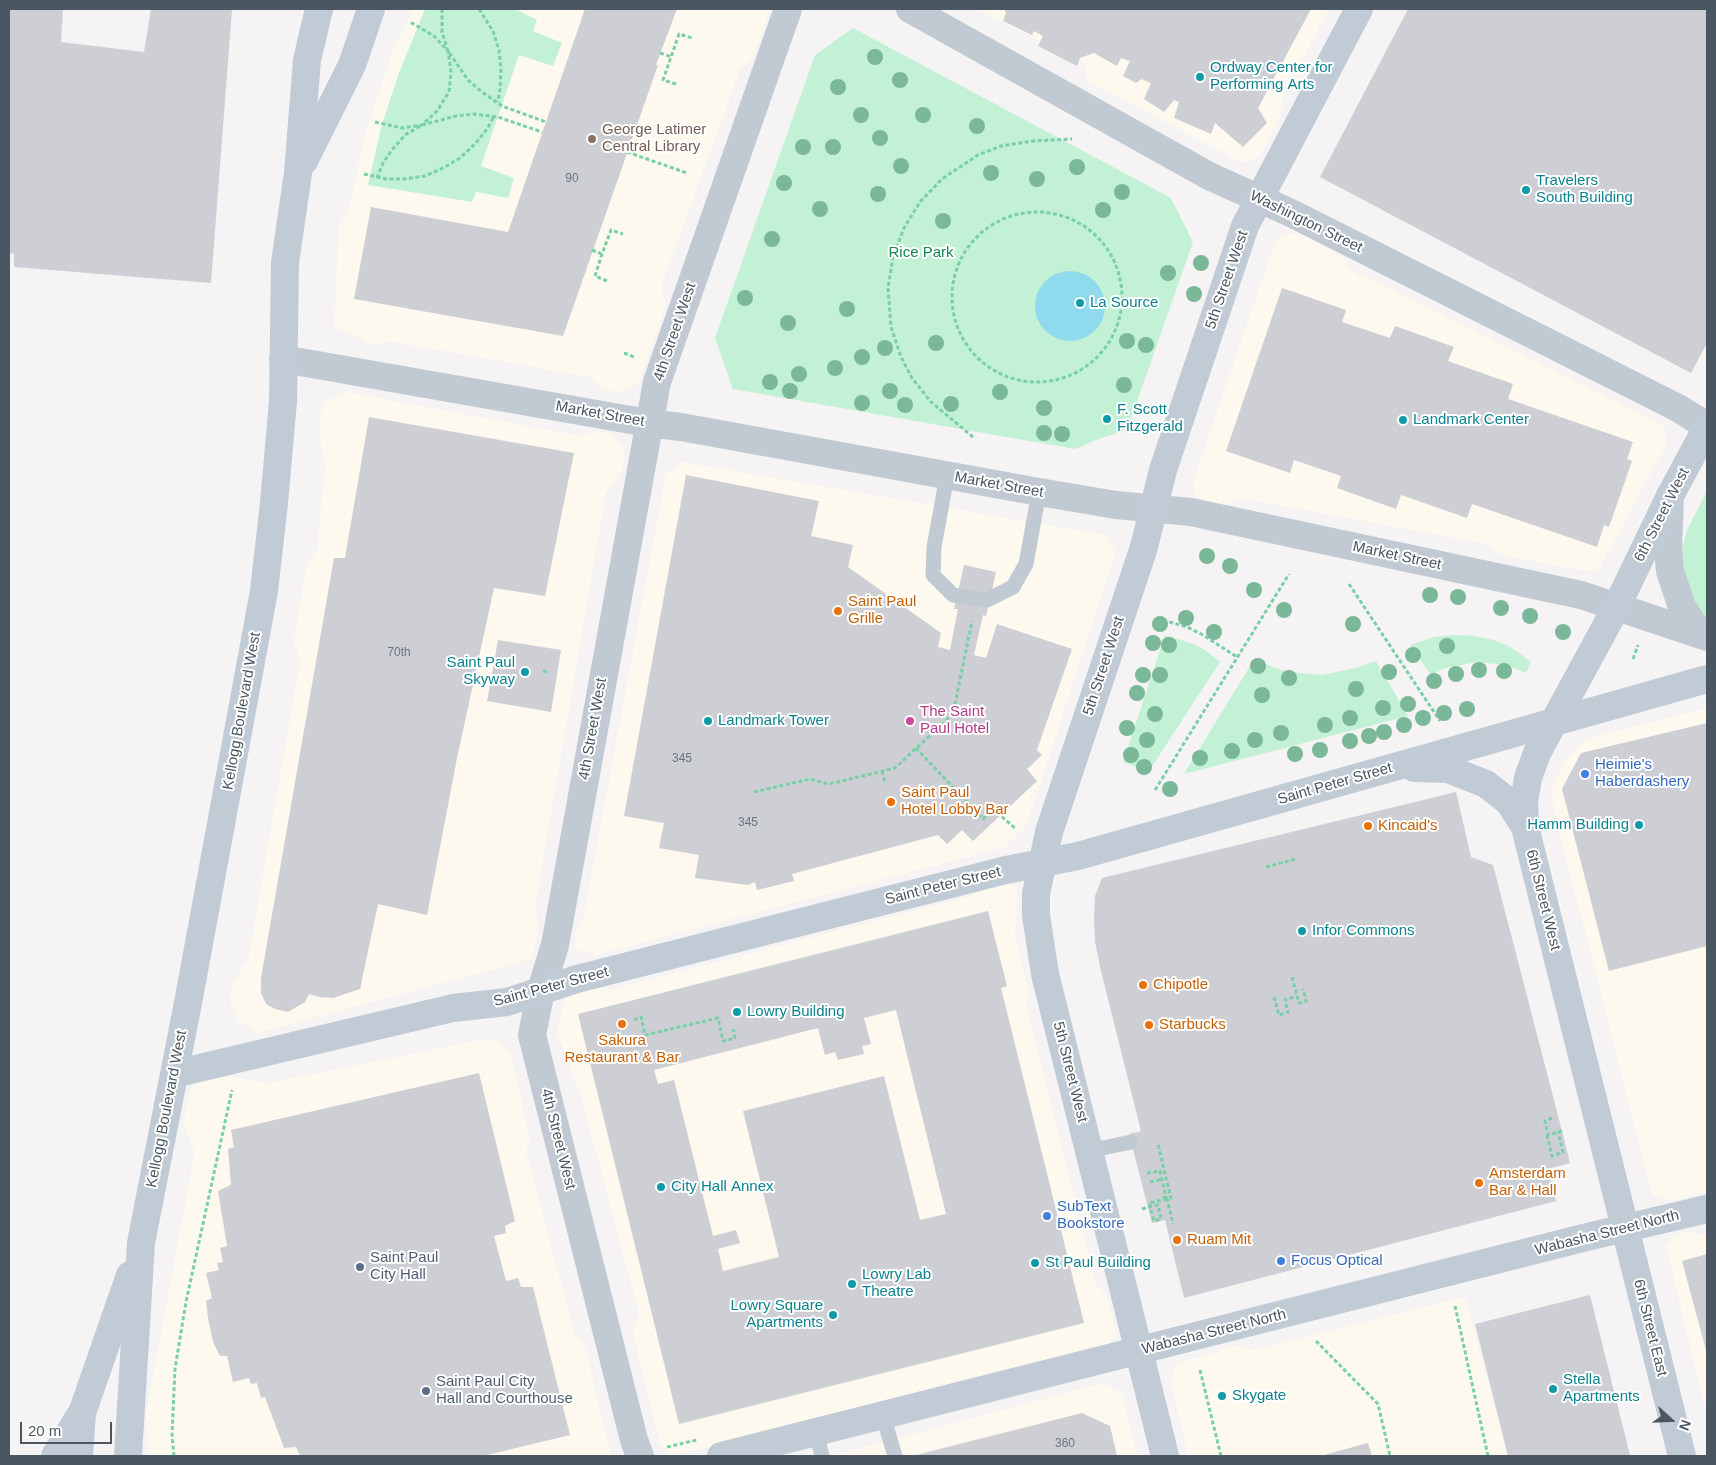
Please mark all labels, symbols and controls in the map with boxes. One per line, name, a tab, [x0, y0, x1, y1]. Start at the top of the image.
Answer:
place label: Ordway Center for Performing Arts	[1210, 59, 1333, 94]
marker: Ordway Center for Performing Arts	[1194, 71, 1206, 83]
place label: George Latimer Central Library	[602, 121, 706, 156]
marker: George Latimer Central Library	[586, 133, 598, 145]
house number: 90	[565, 172, 579, 186]
place label: Travelers South Building	[1536, 172, 1633, 207]
marker: Travelers South Building	[1520, 184, 1532, 196]
street label: Washington Street	[1247, 187, 1365, 257]
street label: 5th Street West	[1202, 228, 1252, 332]
park label: Rice Park	[888, 244, 954, 262]
street label: 4th Street West	[650, 280, 700, 384]
place label: La Source	[1090, 294, 1158, 312]
marker: La Source	[1074, 297, 1086, 309]
street label: Market Street	[554, 397, 646, 431]
place label: F. Scott Fitzgerald	[1117, 401, 1183, 436]
place label: Landmark Center	[1413, 411, 1529, 429]
marker: F. Scott Fitzgerald	[1101, 413, 1113, 425]
marker: Landmark Center	[1397, 414, 1409, 426]
street label: 6th Street West	[1631, 465, 1693, 565]
street label: Market Street	[953, 468, 1045, 502]
street label: Market Street	[1351, 538, 1443, 574]
place label: Saint Paul Grille	[848, 593, 916, 628]
marker: Saint Paul Grille	[832, 605, 844, 617]
street label: 5th Street West	[1080, 614, 1128, 718]
street label: Kellogg Boulevard West	[219, 631, 265, 791]
house number: 70th	[387, 646, 411, 660]
place label: Saint Paul Skyway	[447, 654, 515, 689]
marker: Saint Paul Skyway	[519, 666, 531, 678]
street label: 4th Street West	[575, 677, 611, 781]
place label: The Saint Paul Hotel	[920, 703, 989, 738]
place label: Landmark Tower	[718, 712, 829, 730]
marker: Landmark Tower	[702, 715, 714, 727]
marker: The Saint Paul Hotel	[904, 715, 916, 727]
house number: 345	[672, 752, 692, 766]
place label: Heimie's Haberdashery	[1595, 756, 1689, 791]
street label: Saint Peter Street	[1276, 759, 1394, 809]
marker: Heimie's Haberdashery	[1579, 768, 1591, 780]
place label: Saint Paul Hotel Lobby Bar	[901, 784, 1009, 819]
marker: Saint Paul Hotel Lobby Bar	[885, 796, 897, 808]
house number: 345	[738, 816, 758, 830]
place label: Hamm Building	[1527, 816, 1629, 834]
place label: Kincaid's	[1378, 817, 1438, 835]
marker: Hamm Building	[1633, 819, 1645, 831]
marker: Kincaid's	[1362, 820, 1374, 832]
street label: 6th Street West	[1522, 848, 1564, 952]
street label: Saint Peter Street	[883, 863, 1003, 909]
place label: Infor Commons	[1312, 922, 1415, 940]
marker: Infor Commons	[1296, 925, 1308, 937]
street label: Saint Peter Street	[491, 963, 611, 1011]
place label: Chipotle	[1153, 976, 1208, 994]
marker: Chipotle	[1137, 979, 1149, 991]
place label: Lowry Building	[747, 1003, 845, 1021]
marker: Lowry Building	[731, 1006, 743, 1018]
place label: Starbucks	[1159, 1016, 1226, 1034]
marker: Sakura Restaurant & Bar	[616, 1018, 628, 1030]
marker: Starbucks	[1143, 1019, 1155, 1031]
street label: 5th Street West	[1049, 1020, 1091, 1124]
street label: Kellogg Boulevard West	[143, 1029, 191, 1189]
place label: Sakura Restaurant & Bar	[564, 1032, 680, 1067]
street label: 4th Street West	[537, 1087, 579, 1191]
place label: Amsterdam Bar & Hall	[1489, 1165, 1566, 1200]
marker: Amsterdam Bar & Hall	[1473, 1177, 1485, 1189]
place label: City Hall Annex	[671, 1178, 774, 1196]
marker: City Hall Annex	[655, 1181, 667, 1193]
place label: SubText Bookstore	[1057, 1198, 1125, 1233]
street label: Wabasha Street North	[1533, 1206, 1681, 1260]
marker: SubText Bookstore	[1041, 1210, 1053, 1222]
place label: Ruam Mit	[1187, 1231, 1251, 1249]
marker: Ruam Mit	[1171, 1234, 1183, 1246]
place label: Saint Paul City Hall	[370, 1249, 438, 1284]
place label: Focus Optical	[1291, 1252, 1383, 1270]
place label: St Paul Building	[1045, 1254, 1151, 1272]
marker: Focus Optical	[1275, 1255, 1287, 1267]
marker: St Paul Building	[1029, 1257, 1041, 1269]
marker: Saint Paul City Hall	[354, 1261, 366, 1273]
place label: Lowry Lab Theatre	[862, 1266, 931, 1301]
marker: Lowry Lab Theatre	[846, 1278, 858, 1290]
street label: 6th Street East	[1629, 1278, 1671, 1378]
place label: Lowry Square Apartments	[730, 1297, 823, 1332]
street label: Wabasha Street North	[1140, 1305, 1288, 1359]
marker: Lowry Square Apartments	[827, 1309, 839, 1321]
place label: Stella Apartments	[1563, 1371, 1640, 1406]
place label: Saint Paul City Hall and Courthouse	[436, 1373, 573, 1408]
marker: Stella Apartments	[1547, 1383, 1559, 1395]
marker: Saint Paul City Hall and Courthouse	[420, 1385, 432, 1397]
place label: Skygate	[1232, 1387, 1286, 1405]
marker: Skygate	[1216, 1390, 1228, 1402]
north arrow	[1646, 1395, 1696, 1445]
scale bar	[22, 1412, 115, 1444]
text: N	[1676, 1418, 1694, 1433]
text: 20 m	[28, 1422, 61, 1439]
house number: 360	[1055, 1437, 1075, 1451]

